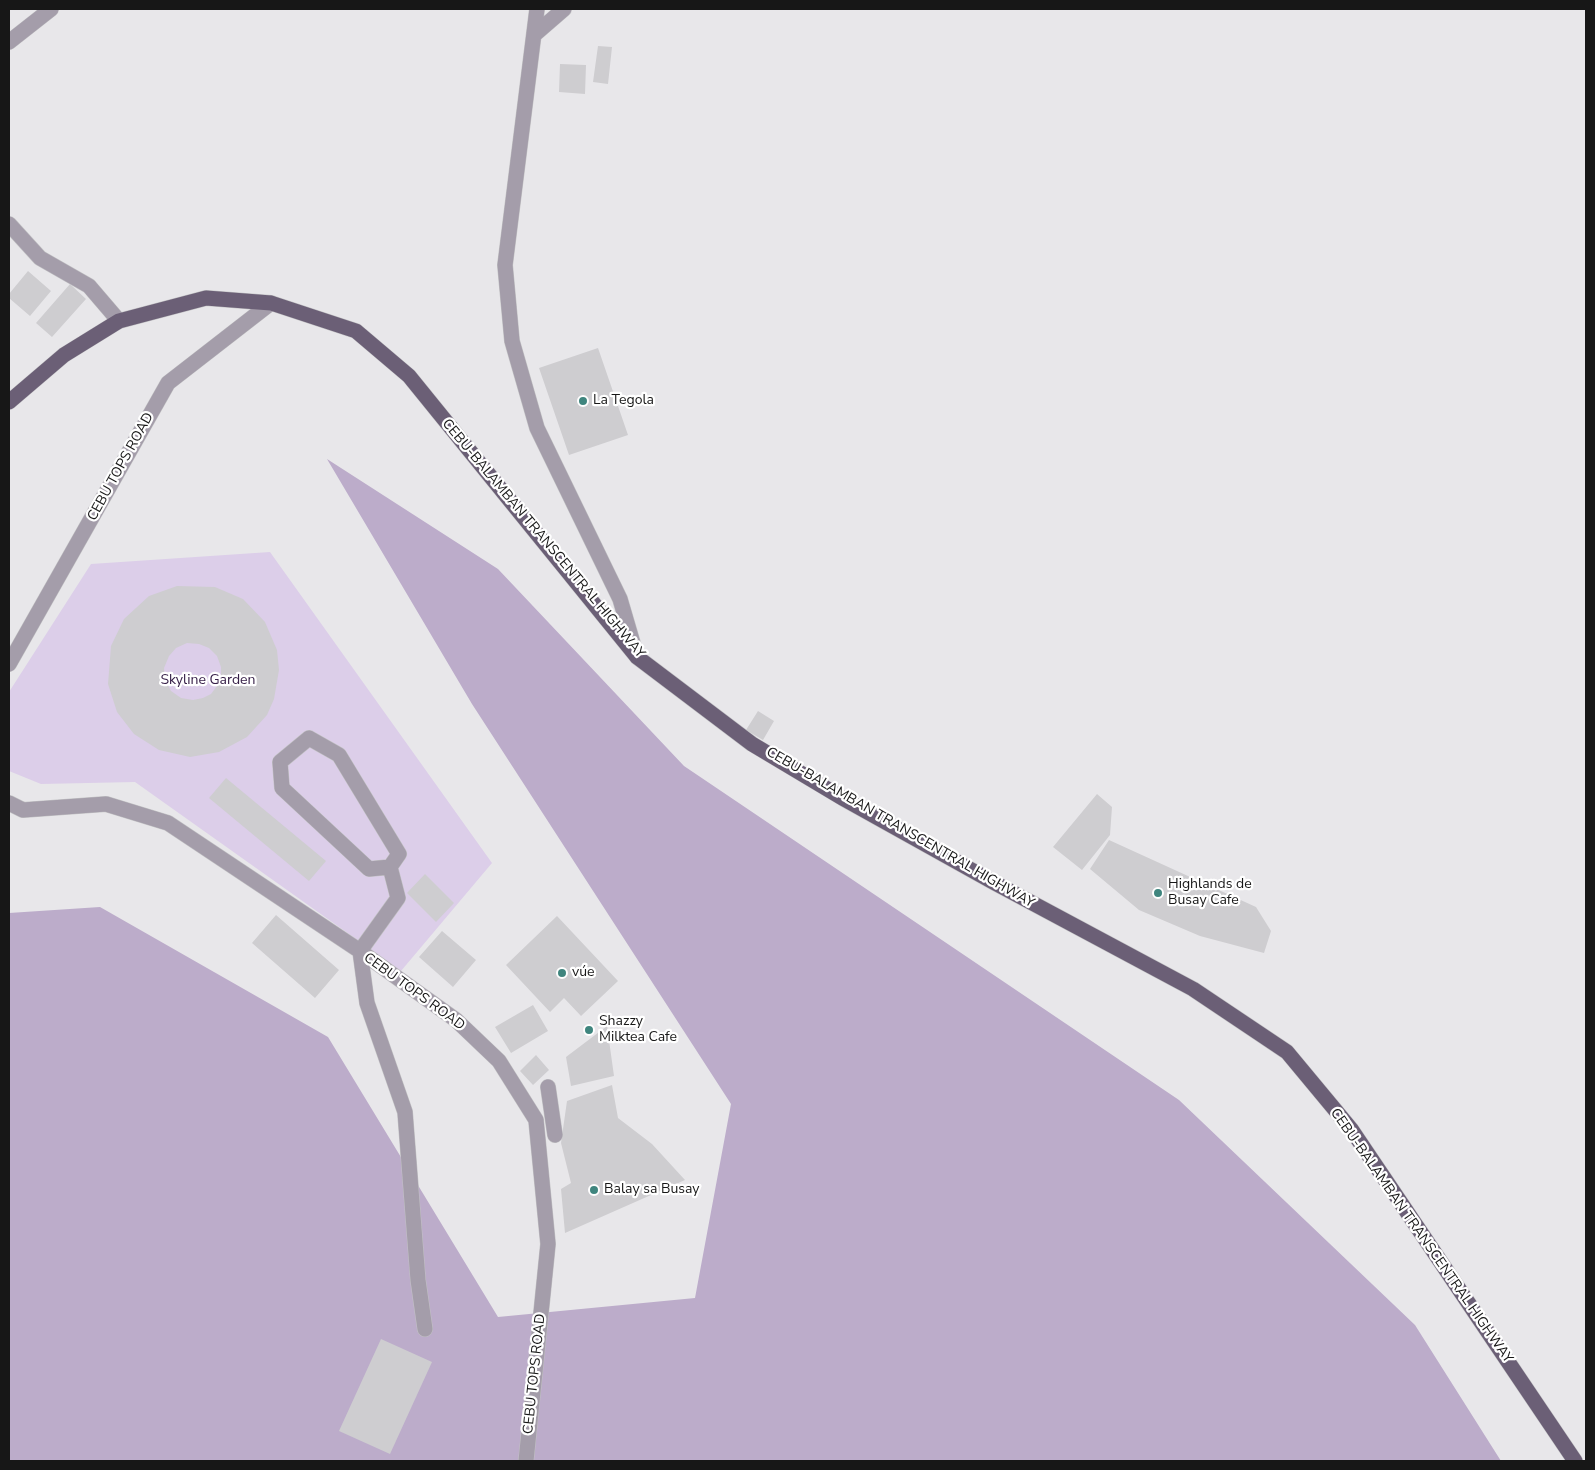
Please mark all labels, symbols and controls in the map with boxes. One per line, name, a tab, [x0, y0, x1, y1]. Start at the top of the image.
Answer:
place label: La Tegola	[593, 393, 654, 409]
marker: La Tegola	[577, 395, 589, 407]
street label: CEBU TOPS ROAD	[84, 410, 158, 524]
street label: CEBU-BALAMBAN TRANSCENTRAL HIGHWAY	[438, 416, 648, 662]
park label: Skyline Garden	[160, 673, 256, 689]
street label: CEBU-BALAMBAN TRANSCENTRAL HIGHWAY	[763, 744, 1037, 912]
place label: Highlands de Busay Cafe	[1168, 877, 1252, 910]
marker: Highlands de Busay Cafe	[1152, 887, 1164, 899]
street label: CEBU TOPS ROAD	[360, 950, 468, 1034]
place label: vúe	[572, 965, 595, 981]
marker: vúe	[556, 967, 568, 979]
place label: Shazzy Milktea Cafe	[599, 1014, 677, 1046]
marker: Shazzy Milktea Cafe	[583, 1024, 595, 1036]
street label: CEBU-BALAMBAN TRANSCENTRAL HIGHWAY	[1326, 1105, 1516, 1367]
place label: Balay sa Busay	[604, 1182, 700, 1198]
marker: Balay sa Busay	[588, 1184, 600, 1196]
street label: CEBU TOPS ROAD	[520, 1313, 550, 1435]

